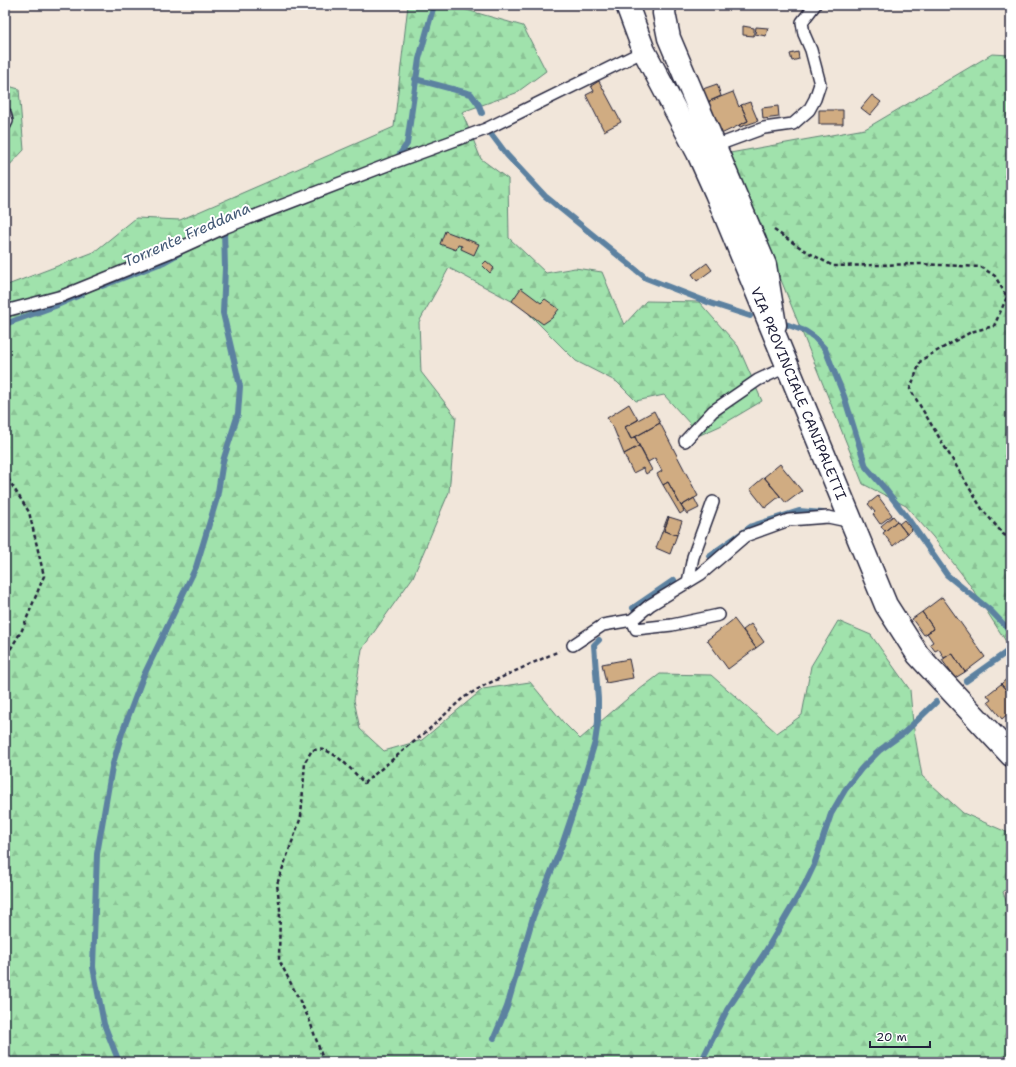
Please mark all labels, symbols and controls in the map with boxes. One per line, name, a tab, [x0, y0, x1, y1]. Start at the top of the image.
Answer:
water label: Torrente Freddana	[120, 198, 254, 272]
street label: VIA PROVINCIALE CANIPALETTI	[747, 284, 851, 503]
scale bar	[870, 1023, 930, 1049]
text: 20 m	[876, 1029, 907, 1045]

